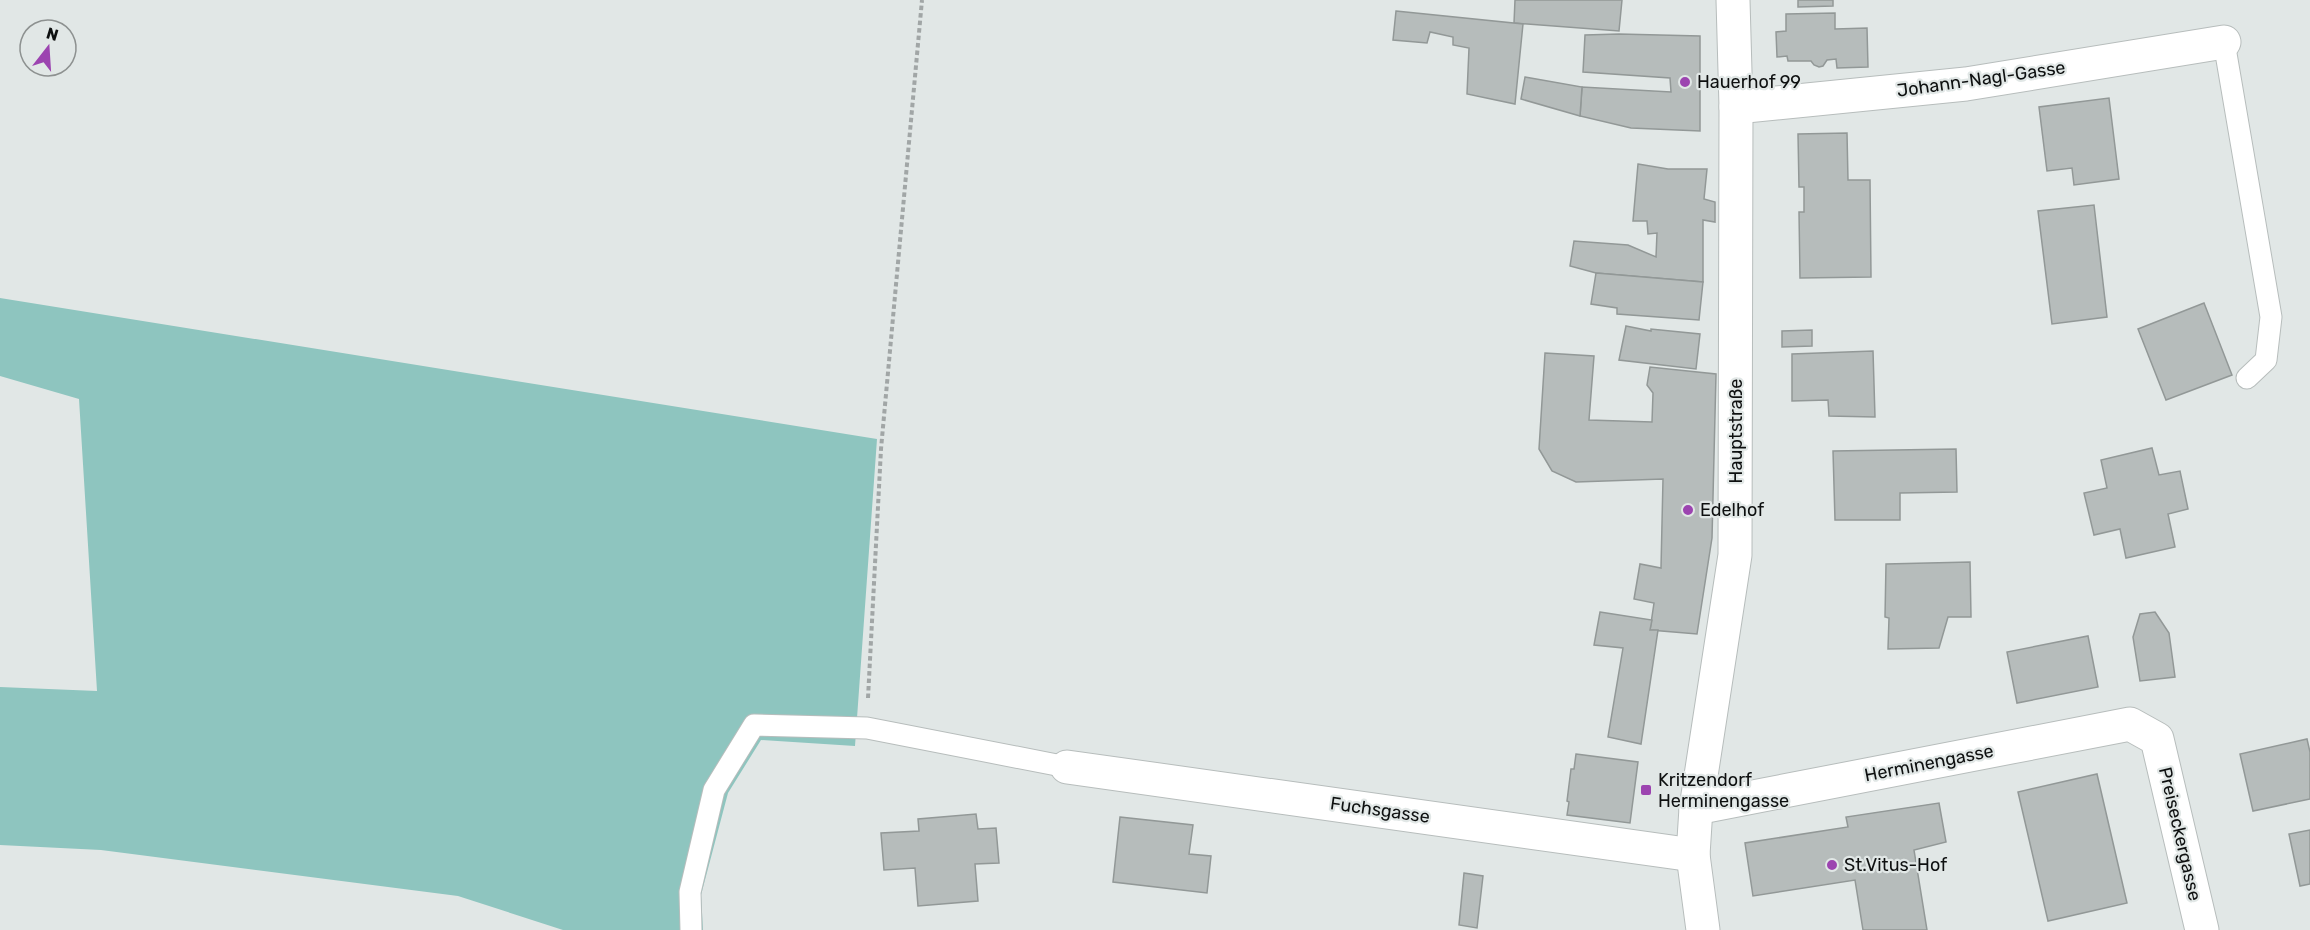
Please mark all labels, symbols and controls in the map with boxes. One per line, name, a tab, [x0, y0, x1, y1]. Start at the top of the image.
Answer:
north arrow	[18, 18, 78, 78]
text: N	[44, 23, 61, 45]
street label: Johann-Nagl-Gasse	[1895, 56, 2067, 102]
place label: Hauerhof 99	[1697, 71, 1801, 93]
marker: Hauerhof 99	[1678, 75, 1692, 89]
street label: Hauptstraße	[1725, 379, 1747, 483]
place label: Edelhof	[1700, 499, 1764, 521]
marker: Edelhof	[1681, 503, 1695, 517]
street label: Herminengasse	[1863, 740, 1995, 786]
street label: Preiseckergasse	[2154, 765, 2206, 903]
place label: Kritzendorf Herminengasse	[1658, 769, 1789, 812]
marker: Kritzendorf Herminengasse	[1639, 783, 1653, 797]
street label: Fuchsgasse	[1329, 792, 1431, 828]
place label: St.Vitus-Hof	[1844, 854, 1947, 876]
marker: St.Vitus-Hof	[1825, 858, 1839, 872]

